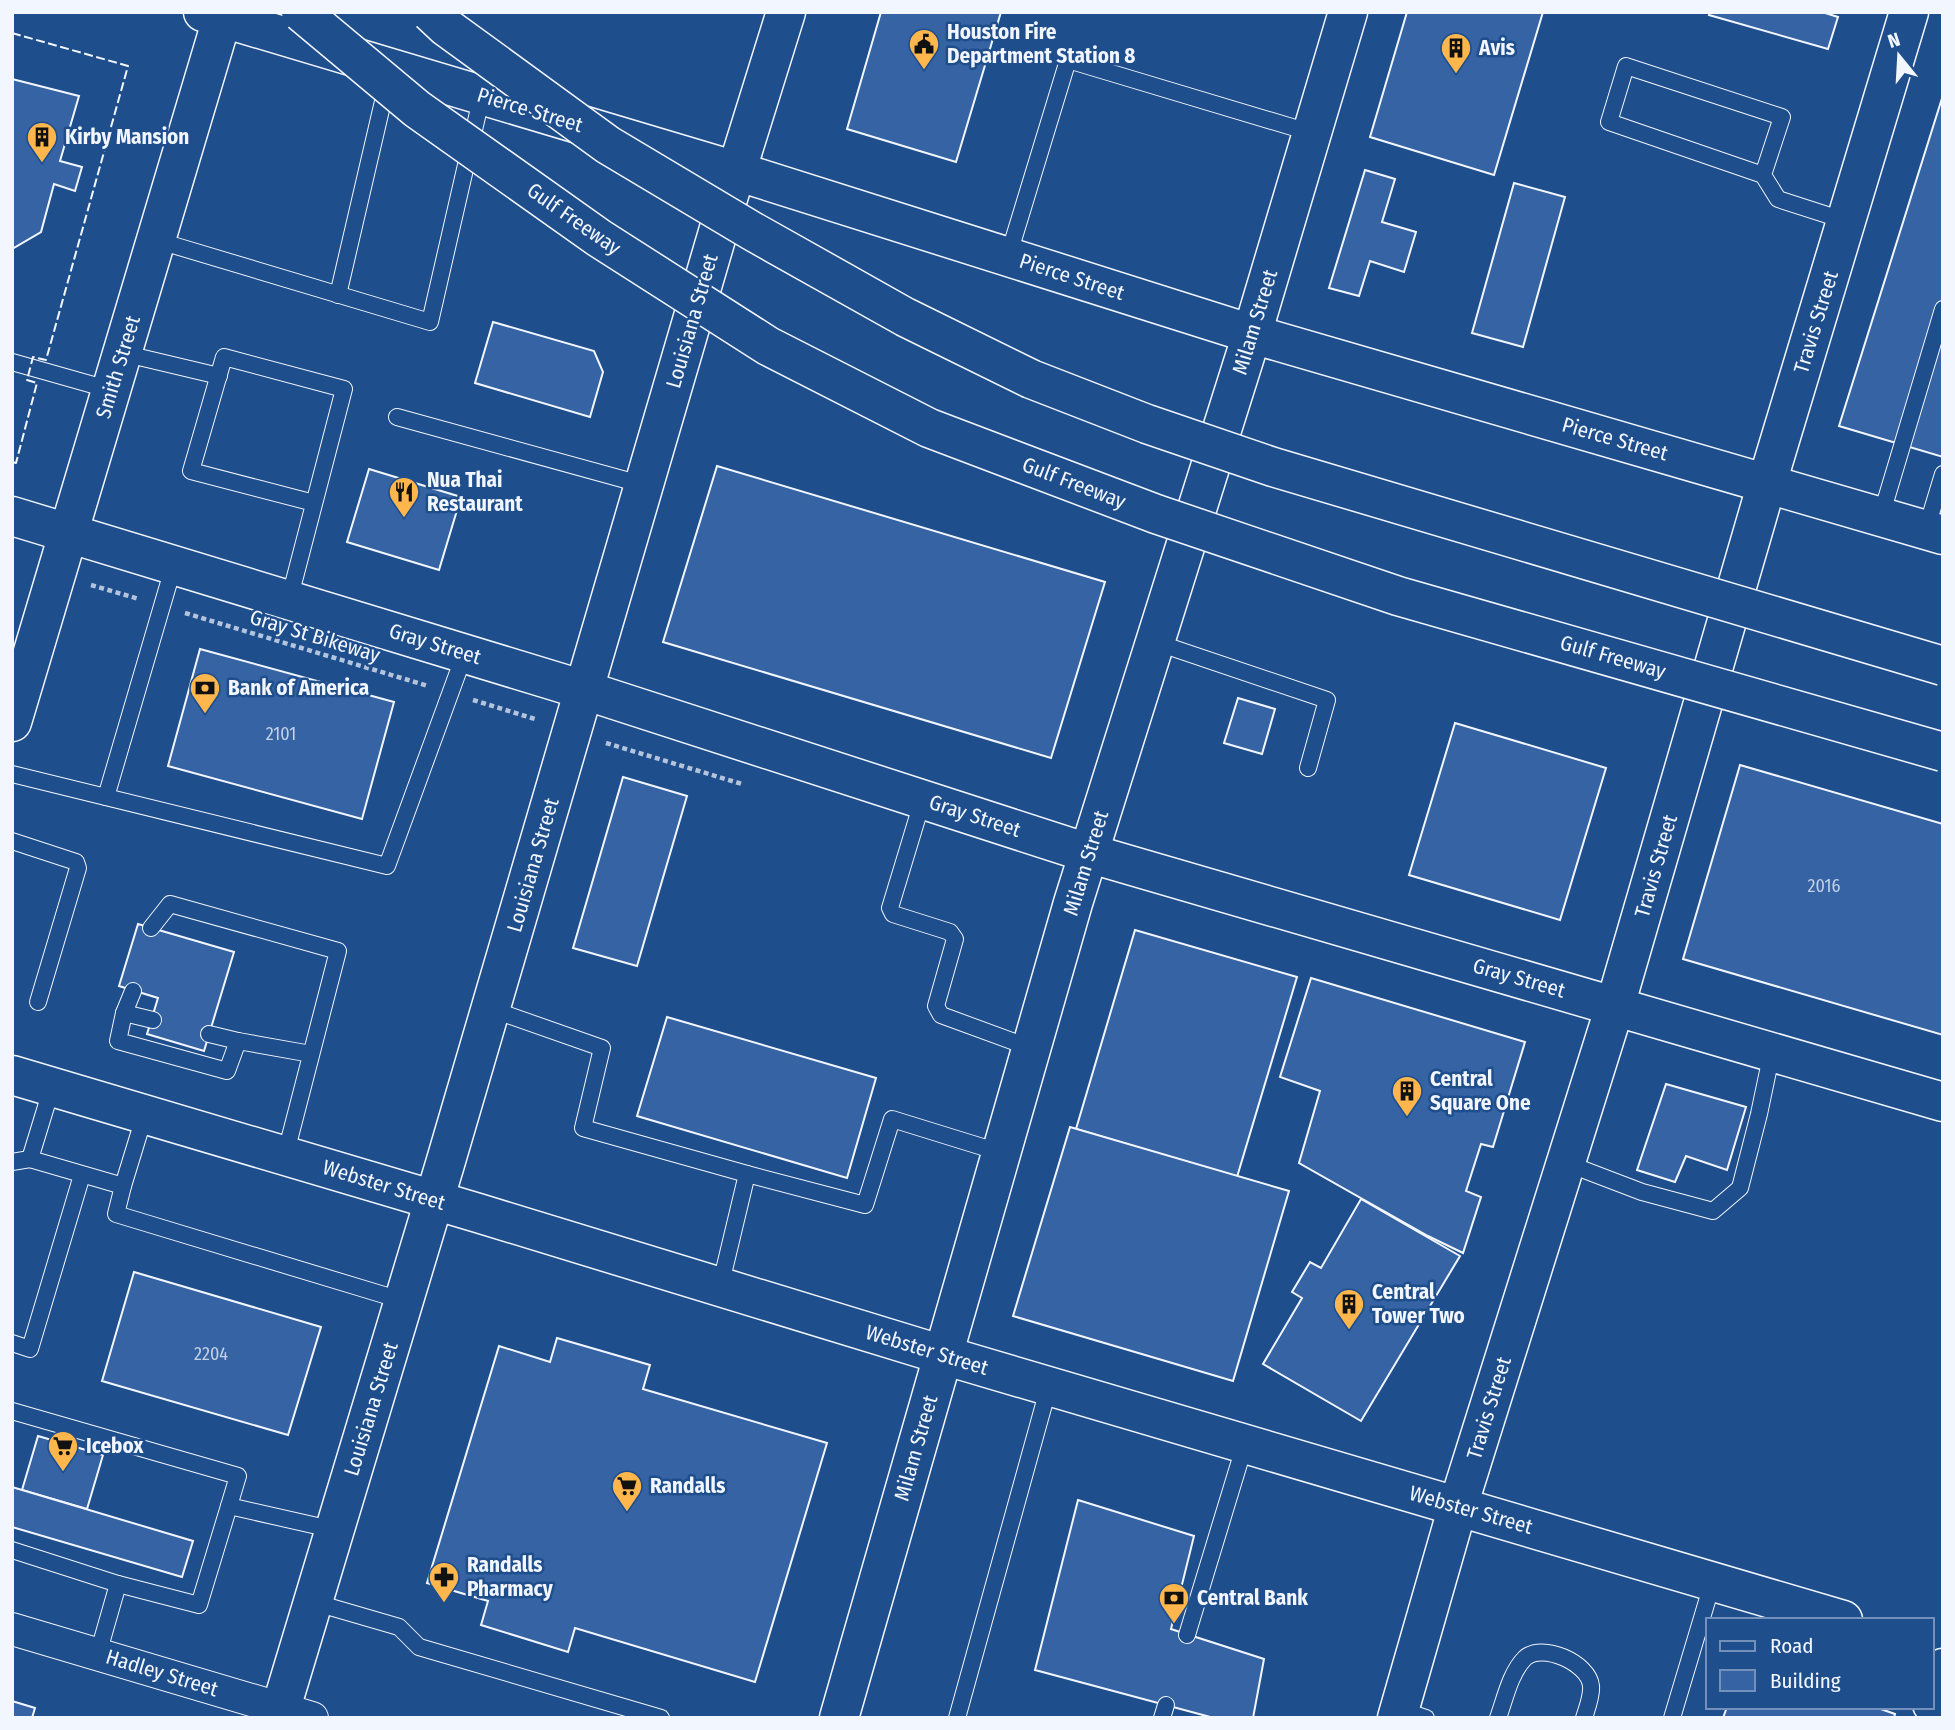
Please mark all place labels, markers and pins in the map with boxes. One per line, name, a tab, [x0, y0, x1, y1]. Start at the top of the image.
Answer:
place label: Houston Fire Department Station 8	[947, 19, 1135, 69]
public building icon: Houston Fire Department Station 8	[907, 27, 941, 71]
building icon: Avis	[1439, 31, 1473, 75]
place label: Avis	[1478, 35, 1515, 61]
building icon: Kirby Mansion	[25, 120, 59, 164]
place label: Kirby Mansion	[65, 124, 189, 150]
place label: Nua Thai Restaurant	[427, 467, 523, 517]
restaurant icon: Nua Thai Restaurant	[387, 475, 421, 519]
bank icon: Bank of America	[188, 671, 222, 715]
place label: Bank of America	[228, 675, 369, 701]
place label: Central Square One	[1430, 1066, 1531, 1116]
building icon: Central Square One	[1390, 1074, 1424, 1118]
place label: Central Tower Two	[1372, 1279, 1465, 1329]
building icon: Central Tower Two	[1332, 1287, 1366, 1331]
supermarket icon: Icebox	[46, 1429, 80, 1473]
place label: Icebox	[86, 1433, 144, 1459]
supermarket icon: Randalls	[610, 1469, 644, 1513]
place label: Randalls	[650, 1473, 725, 1499]
place label: Randalls Pharmacy	[467, 1552, 554, 1602]
pharmacy icon: Randalls Pharmacy	[427, 1560, 461, 1604]
bank icon: Central Bank	[1157, 1581, 1191, 1625]
place label: Central Bank	[1197, 1585, 1308, 1611]

